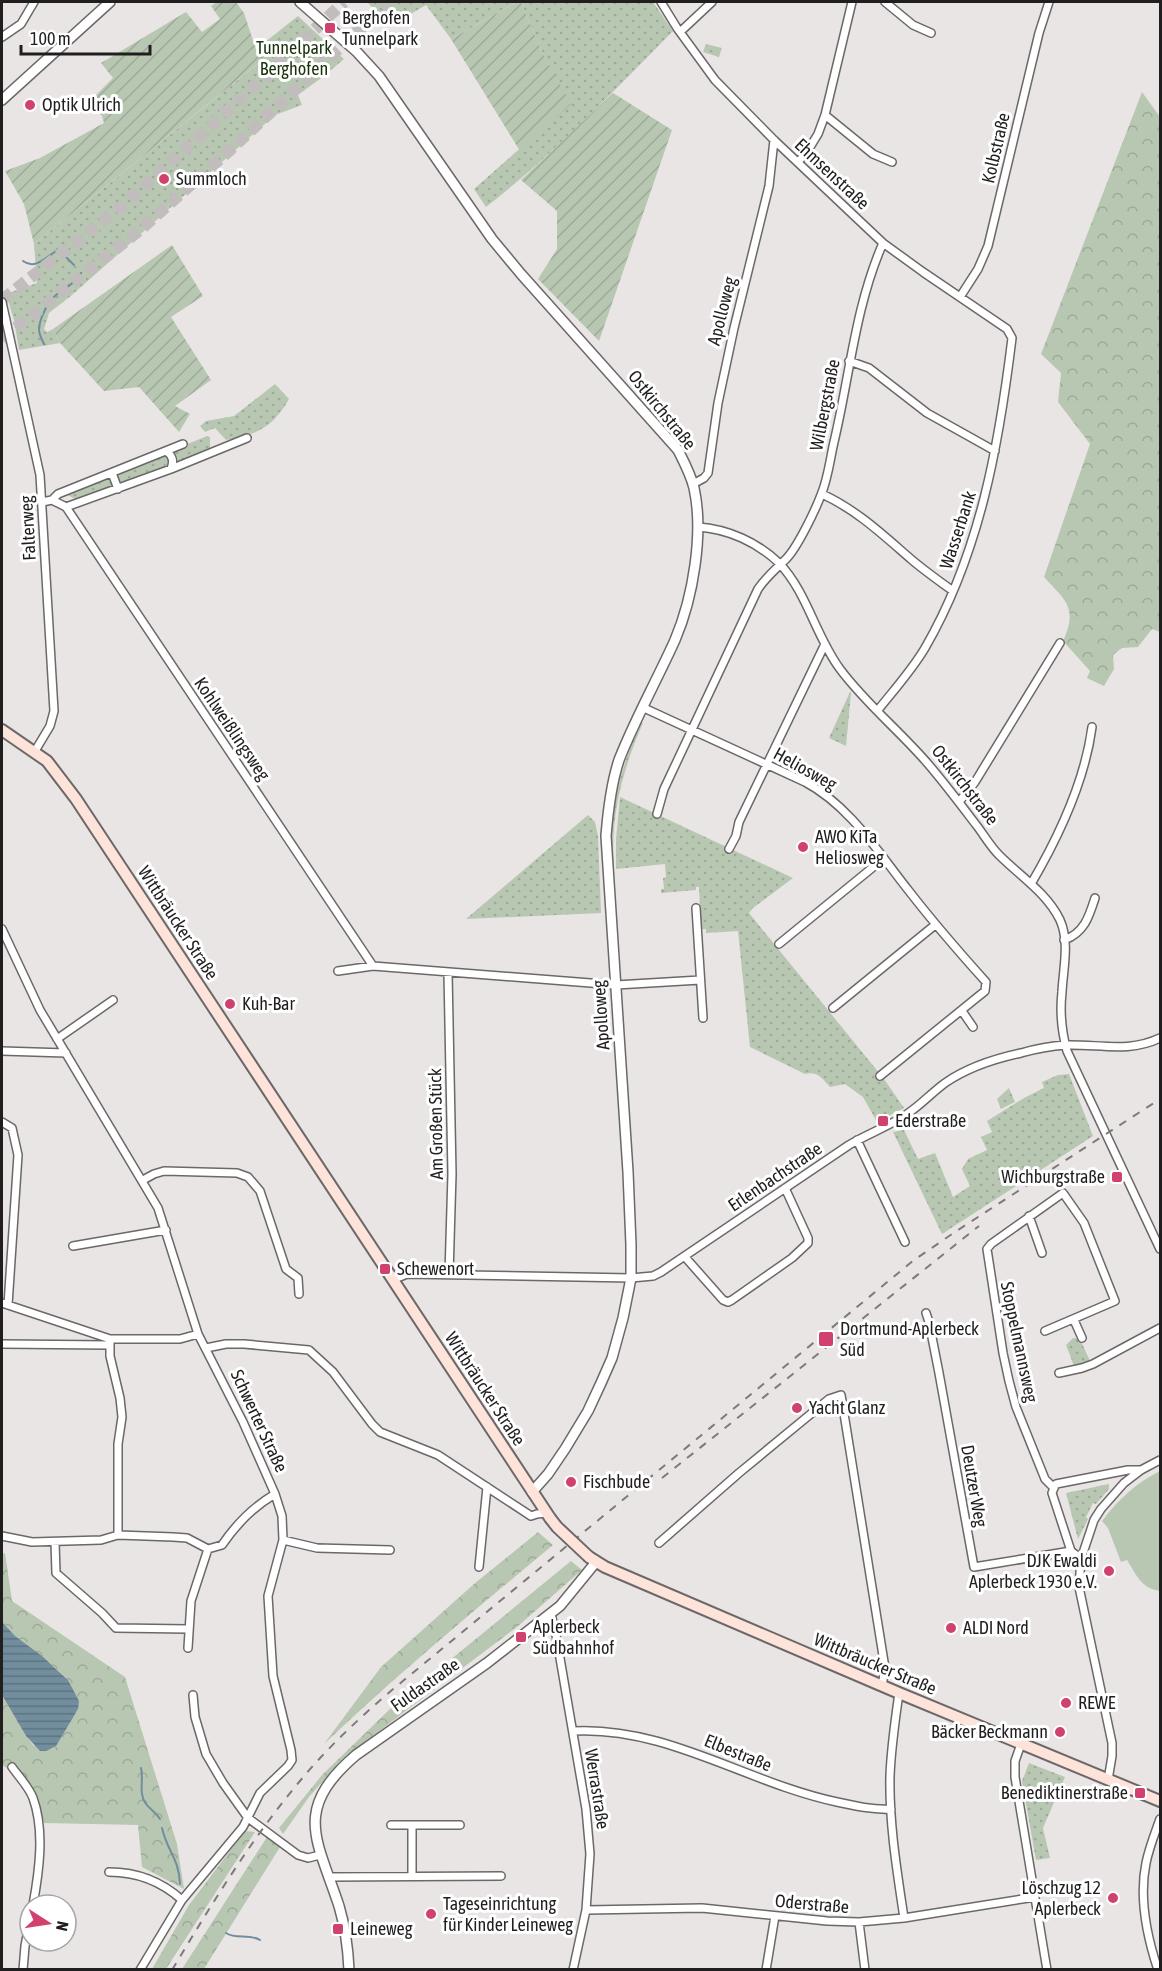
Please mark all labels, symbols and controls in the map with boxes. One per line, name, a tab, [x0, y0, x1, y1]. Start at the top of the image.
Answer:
place label: Berghofen Tunnelpark	[342, 7, 418, 49]
scale bar	[21, 18, 150, 56]
marker: Berghofen Tunnelpark	[323, 21, 337, 35]
text: 100 m	[30, 28, 71, 49]
park label: Tunnelpark Berghofen	[256, 37, 332, 79]
place label: Optik Ulrich	[42, 94, 121, 115]
marker: Optik Ulrich	[23, 98, 37, 112]
street label: Kolbstraße	[977, 111, 1014, 185]
street label: Ehmsenstraße	[791, 134, 874, 213]
place label: Summloch	[176, 168, 247, 189]
marker: Summloch	[157, 172, 171, 186]
street label: Apolloweg	[703, 274, 740, 347]
street label: Wilbergstraße	[805, 357, 844, 452]
street label: Ostkirchstraße	[624, 366, 701, 454]
street label: Wasserbank	[935, 488, 980, 571]
street label: Falterweg	[15, 495, 40, 561]
street label: Kohlweißlingsweg	[190, 673, 275, 784]
street label: Ostkirchstraße	[928, 740, 1003, 829]
street label: Heliosweg	[770, 743, 841, 795]
place label: AWO KiTa Heliosweg	[815, 826, 884, 868]
marker: AWO KiTa Heliosweg	[796, 840, 810, 854]
street label: Wittbräucker Straße	[134, 862, 223, 983]
street label: Apolloweg	[588, 979, 613, 1051]
place label: Kuh-Bar	[242, 993, 295, 1014]
marker: Kuh-Bar	[223, 997, 237, 1011]
street label: Am Großen Stück	[424, 1068, 447, 1180]
place label: Ederstraße	[895, 1110, 966, 1131]
marker: Ederstraße	[876, 1114, 890, 1128]
street label: Erlenbachstraße	[724, 1138, 825, 1216]
place label: Wichburgstraße	[1001, 1166, 1105, 1187]
marker: Wichburgstraße	[1110, 1170, 1124, 1184]
place label: Schewenort	[397, 1258, 474, 1279]
marker: Schewenort	[378, 1262, 392, 1276]
street label: Stoppelmannsweg	[996, 1280, 1043, 1404]
place label: Dortmund-Aplerbeck Süd	[840, 1318, 979, 1360]
street label: Wittbräucker Straße	[441, 1328, 530, 1449]
marker: Dortmund-Aplerbeck Süd	[817, 1330, 835, 1348]
street label: Schwerter Straße	[227, 1366, 292, 1475]
place label: Yacht Glanz	[809, 1397, 886, 1418]
marker: Yacht Glanz	[790, 1401, 804, 1415]
street label: Deutzer Weg	[957, 1443, 992, 1529]
place label: Fischbude	[583, 1471, 650, 1492]
marker: Fischbude	[564, 1475, 578, 1489]
place label: DJK Ewaldi Aplerbeck 1930 e.V.	[969, 1550, 1097, 1592]
marker: DJK Ewaldi Aplerbeck 1930 e.V.	[1102, 1564, 1116, 1578]
place label: Aplerbeck Südbahnhof	[533, 1616, 614, 1658]
place label: ALDI Nord	[963, 1617, 1029, 1638]
marker: ALDI Nord	[944, 1621, 958, 1635]
street label: Wittbräucker Straße	[811, 1628, 940, 1699]
marker: Aplerbeck Südbahnhof	[514, 1630, 528, 1644]
street label: Fuldastraße	[386, 1653, 463, 1716]
place label: REWE	[1078, 1692, 1116, 1713]
marker: REWE	[1059, 1696, 1073, 1710]
place label: Bäcker Beckmann	[931, 1721, 1048, 1742]
marker: Bäcker Beckmann	[1053, 1725, 1067, 1739]
street label: Elbestraße	[702, 1730, 775, 1776]
street label: Werrastraße	[581, 1747, 614, 1830]
place label: Benediktinerstraße	[1001, 1782, 1128, 1803]
marker: Benediktinerstraße	[1133, 1786, 1147, 1800]
place label: Löschzug 12 Aplerbeck	[1022, 1877, 1101, 1919]
street label: Oderstraße	[774, 1890, 850, 1917]
marker: Löschzug 12 Aplerbeck	[1106, 1891, 1120, 1905]
north arrow	[18, 1893, 78, 1953]
place label: Tageseinrichtung für Kinder Leineweg	[443, 1893, 573, 1935]
marker: Tageseinrichtung für Kinder Leineweg	[424, 1907, 438, 1921]
place label: Leineweg	[350, 1918, 413, 1939]
text: N	[53, 1920, 72, 1933]
marker: Leineweg	[331, 1922, 345, 1936]

